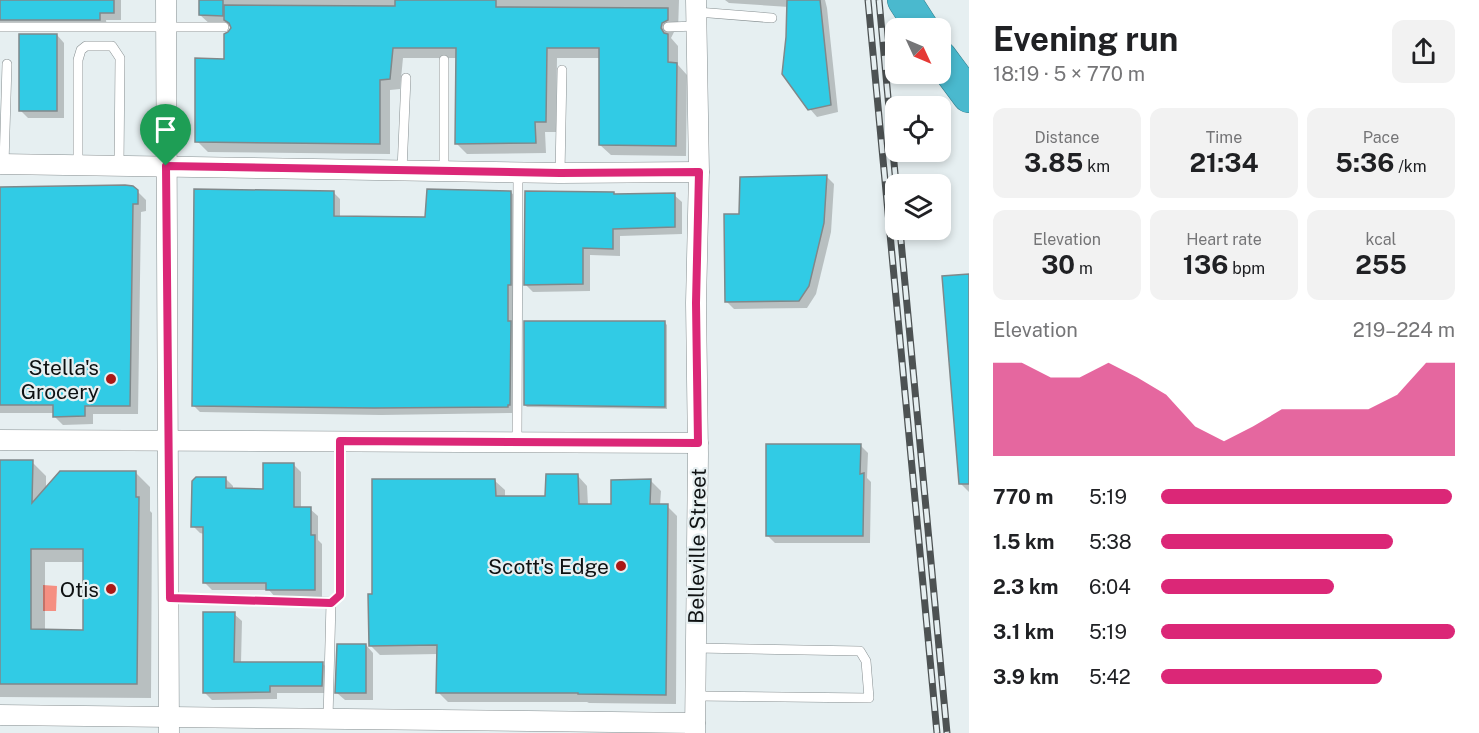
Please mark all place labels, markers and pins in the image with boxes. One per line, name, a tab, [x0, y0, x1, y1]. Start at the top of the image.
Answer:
pin	[140, 104, 191, 166]
place label: Stella's Grocery	[21, 355, 99, 404]
marker: Stella's Grocery	[104, 372, 118, 386]
place label: Scott's Edge	[488, 554, 609, 579]
marker: Scott's Edge	[614, 559, 628, 573]
place label: Otis	[60, 577, 99, 602]
marker: Otis	[104, 582, 118, 596]

